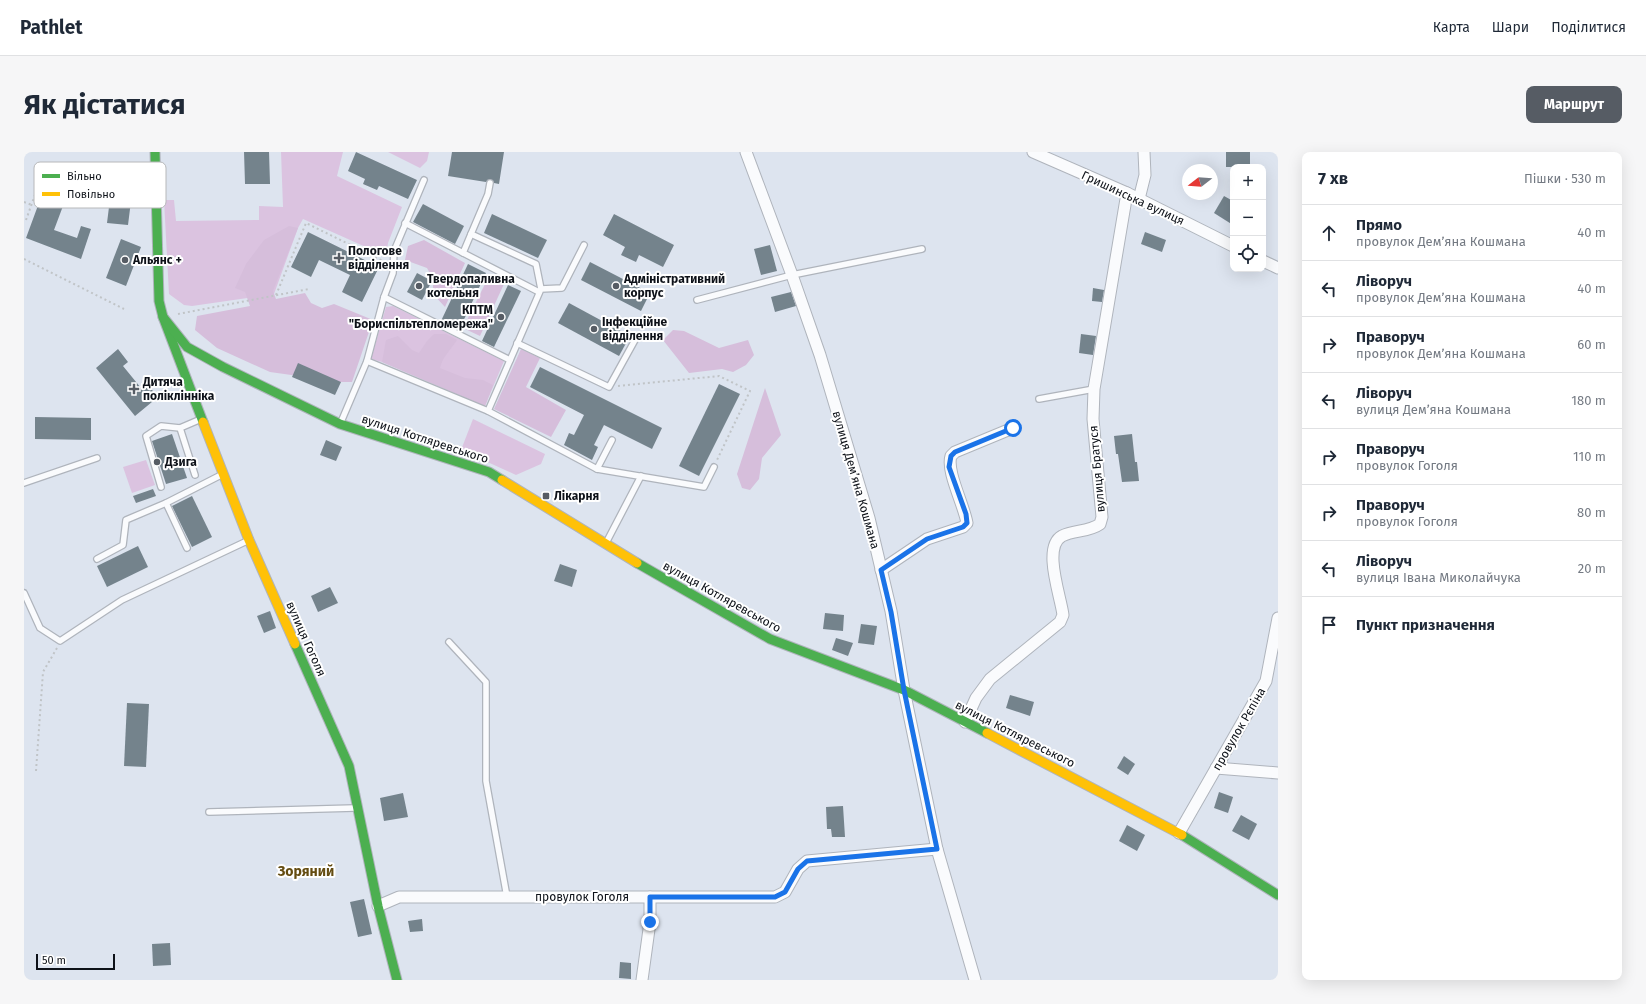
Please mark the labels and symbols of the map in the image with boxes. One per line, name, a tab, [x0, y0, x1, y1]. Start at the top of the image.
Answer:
legend	[34, 162, 166, 208]
north arrow	[1182, 164, 1218, 200]
street label: Гришинська вулиця	[1079, 168, 1187, 228]
text: Вільно	[67, 170, 102, 183]
text: Повільно	[67, 188, 115, 201]
place label: Пологове відділення	[348, 244, 409, 272]
marker: Пологове відділення	[333, 252, 345, 264]
place label: Альянс +	[132, 253, 182, 267]
marker: Альянс +	[120, 255, 130, 265]
place label: Твердопаливна котельня	[427, 272, 515, 300]
place label: Адміністративний корпус	[623, 272, 725, 300]
marker: Твердопаливна котельня	[414, 281, 424, 291]
marker: Адміністративний корпус	[611, 281, 621, 291]
place label: КПТМ "Бориспільтепломережа"	[349, 303, 494, 331]
marker: КПТМ "Бориспільтепломережа"	[496, 312, 506, 322]
place label: Інфекційне відділення	[602, 315, 667, 343]
marker: Інфекційне відділення	[589, 324, 599, 334]
place label: Дитяча поліклінніка	[142, 375, 215, 403]
marker: Дитяча поліклінніка	[128, 383, 140, 395]
street label: вулиця Демʼяна Кошмана	[830, 409, 882, 551]
street label: вулиця Котляревського	[360, 412, 490, 466]
route start	[1004, 419, 1022, 437]
street label: вулиця Братуся	[1086, 425, 1108, 513]
place label: Дзига	[164, 455, 197, 469]
marker: Дзига	[152, 457, 162, 467]
place label: Лікарня	[554, 489, 599, 503]
marker: Лікарня	[541, 491, 551, 501]
street label: вулиця Котляревського	[661, 559, 783, 635]
street label: вулиця Гоголя	[283, 599, 329, 679]
street label: провулок Рєпіна	[1210, 685, 1268, 773]
street label: вулиця Котляревського	[953, 698, 1077, 770]
district label: Зоряний	[277, 863, 334, 880]
street label: провулок Гоголя	[535, 890, 629, 904]
route end	[641, 913, 659, 931]
scale bar	[36, 952, 115, 971]

